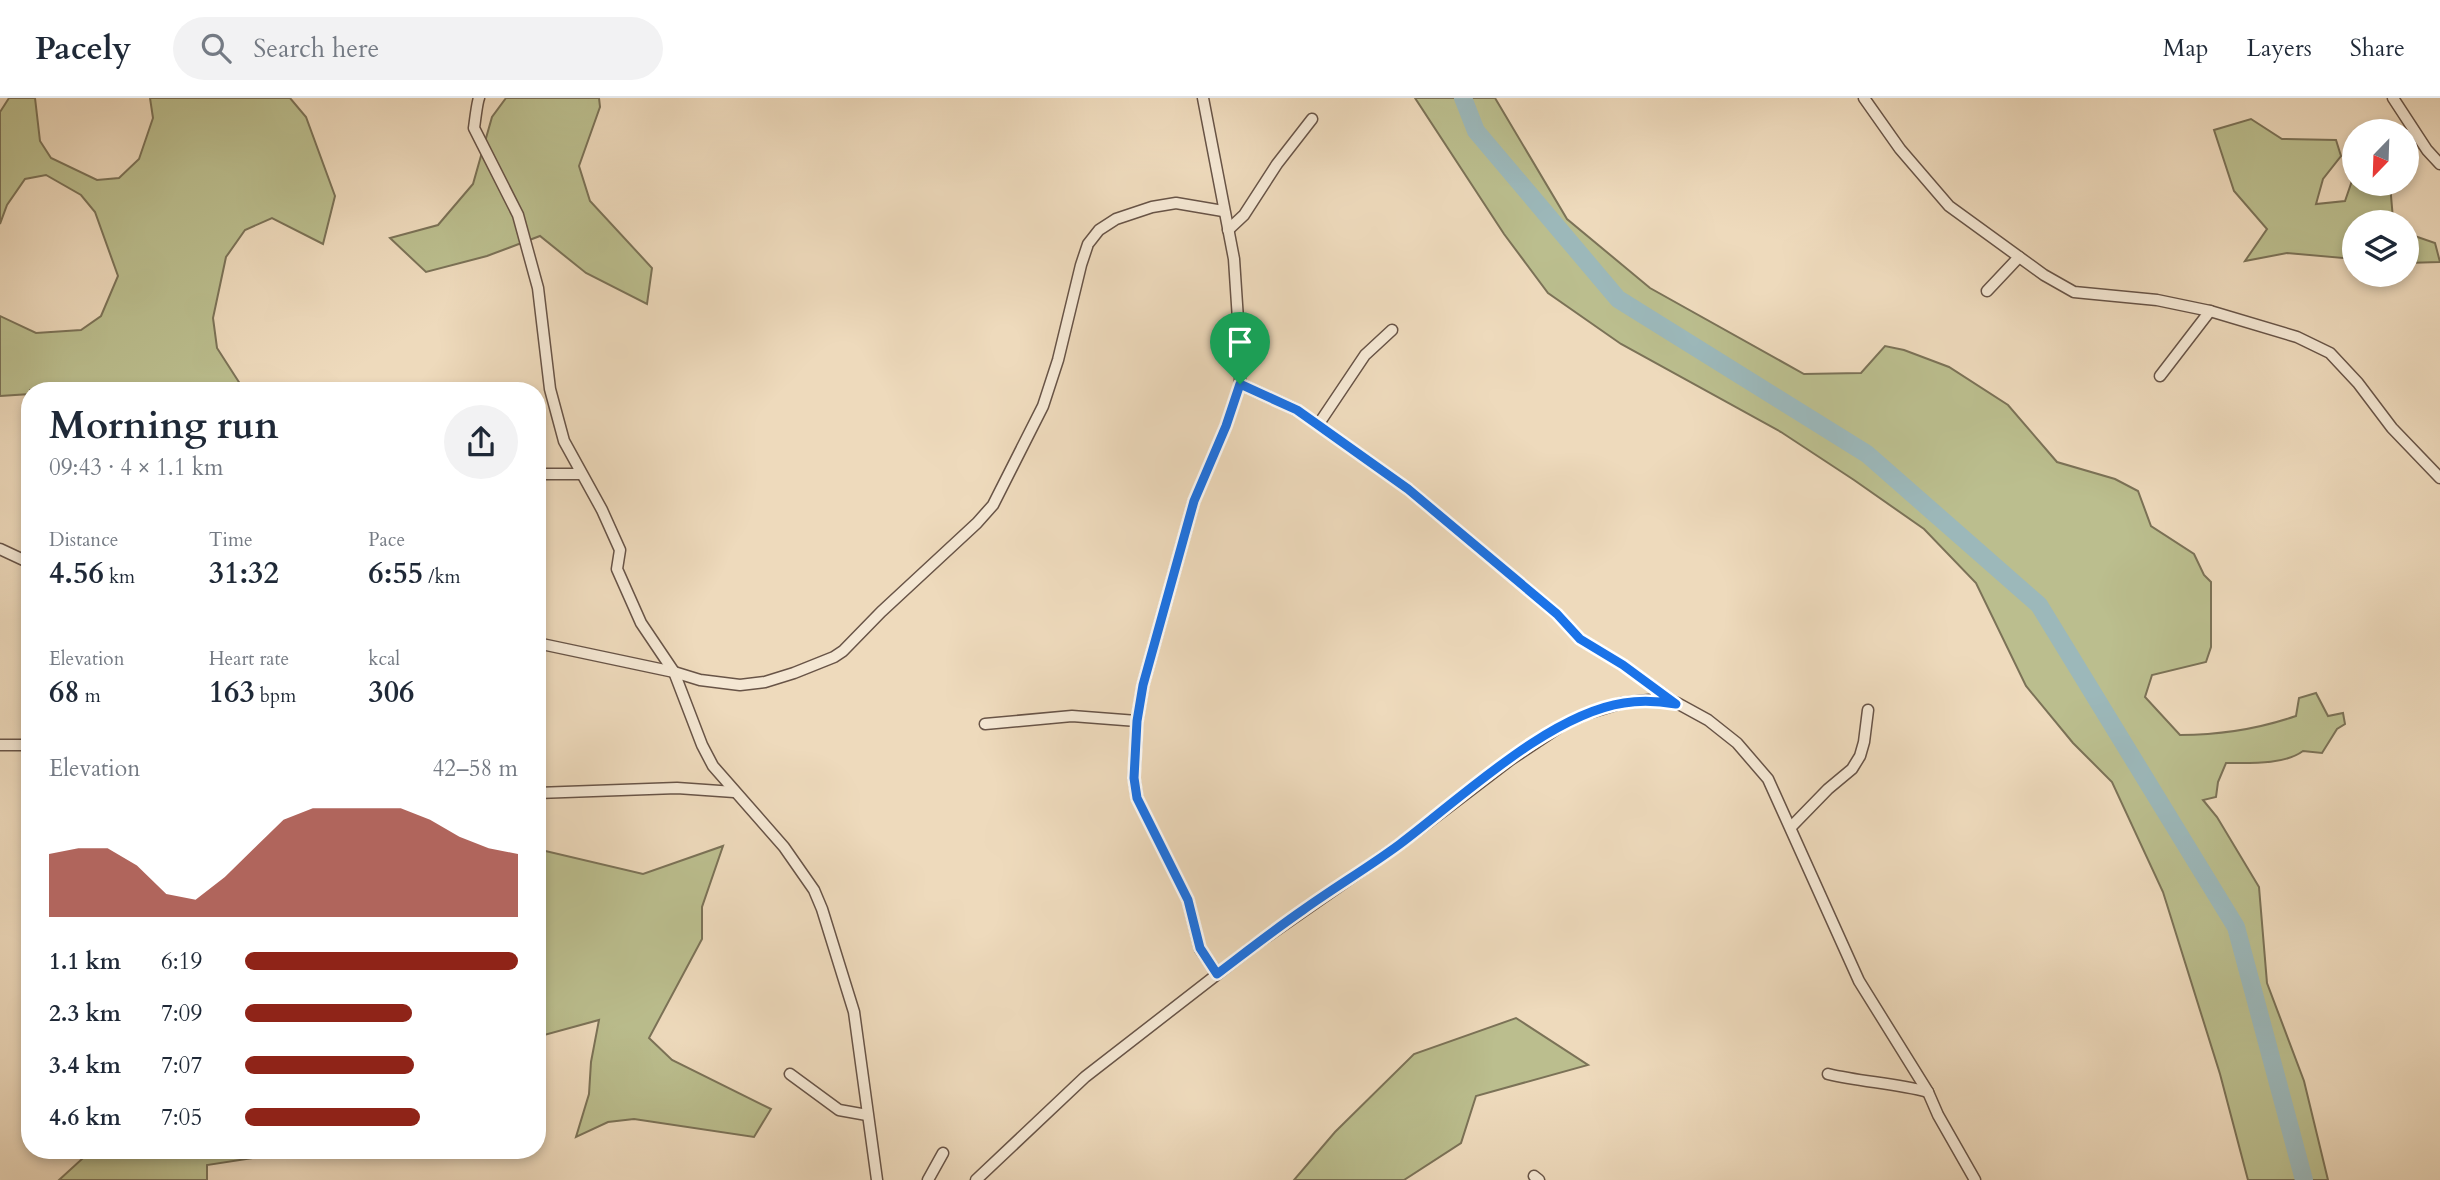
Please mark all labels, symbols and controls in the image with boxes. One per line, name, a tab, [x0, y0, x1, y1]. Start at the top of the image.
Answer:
search box	[173, 17, 663, 80]
text: Pacely	[35, 26, 131, 71]
icon: search	[197, 29, 235, 67]
text: Search here	[253, 31, 379, 66]
text: Map	[2163, 32, 2209, 65]
text: Layers	[2247, 32, 2312, 65]
text: Share	[2350, 32, 2405, 65]
north arrow	[2342, 119, 2418, 196]
map controls	[2342, 119, 2419, 287]
button: layers	[2342, 210, 2419, 287]
pin	[1210, 312, 1270, 384]
icon: arrive	[1221, 323, 1259, 361]
text: Morning run	[49, 400, 279, 452]
button: share	[444, 405, 518, 479]
text: 09:43 · 4 × 1.1 km	[49, 452, 223, 483]
text: Distance	[49, 527, 118, 553]
text: Time	[209, 527, 253, 553]
text: Pace	[368, 527, 405, 553]
text: 4.56	[49, 553, 104, 594]
text: 31:32	[209, 553, 279, 594]
text: 6:55	[368, 553, 423, 594]
text: km	[104, 564, 135, 590]
text: /km	[423, 564, 461, 590]
text: Elevation	[49, 646, 124, 672]
text: Heart rate	[209, 646, 289, 672]
text: kcal	[368, 646, 400, 672]
text: 68	[49, 672, 80, 713]
text: 163	[209, 672, 255, 713]
text: 306	[368, 672, 414, 713]
text: m	[80, 683, 101, 709]
text: bpm	[255, 683, 296, 709]
text: Elevation	[49, 753, 140, 784]
text: 42–58 m	[433, 753, 518, 784]
text: 1.1 km	[49, 946, 121, 977]
text: 6:19	[161, 946, 202, 977]
text: 2.3 km	[49, 998, 121, 1029]
text: 7:09	[161, 998, 202, 1029]
text: 3.4 km	[49, 1050, 121, 1081]
text: 7:07	[161, 1050, 202, 1081]
text: 4.6 km	[49, 1102, 121, 1133]
text: 7:05	[161, 1102, 202, 1133]

